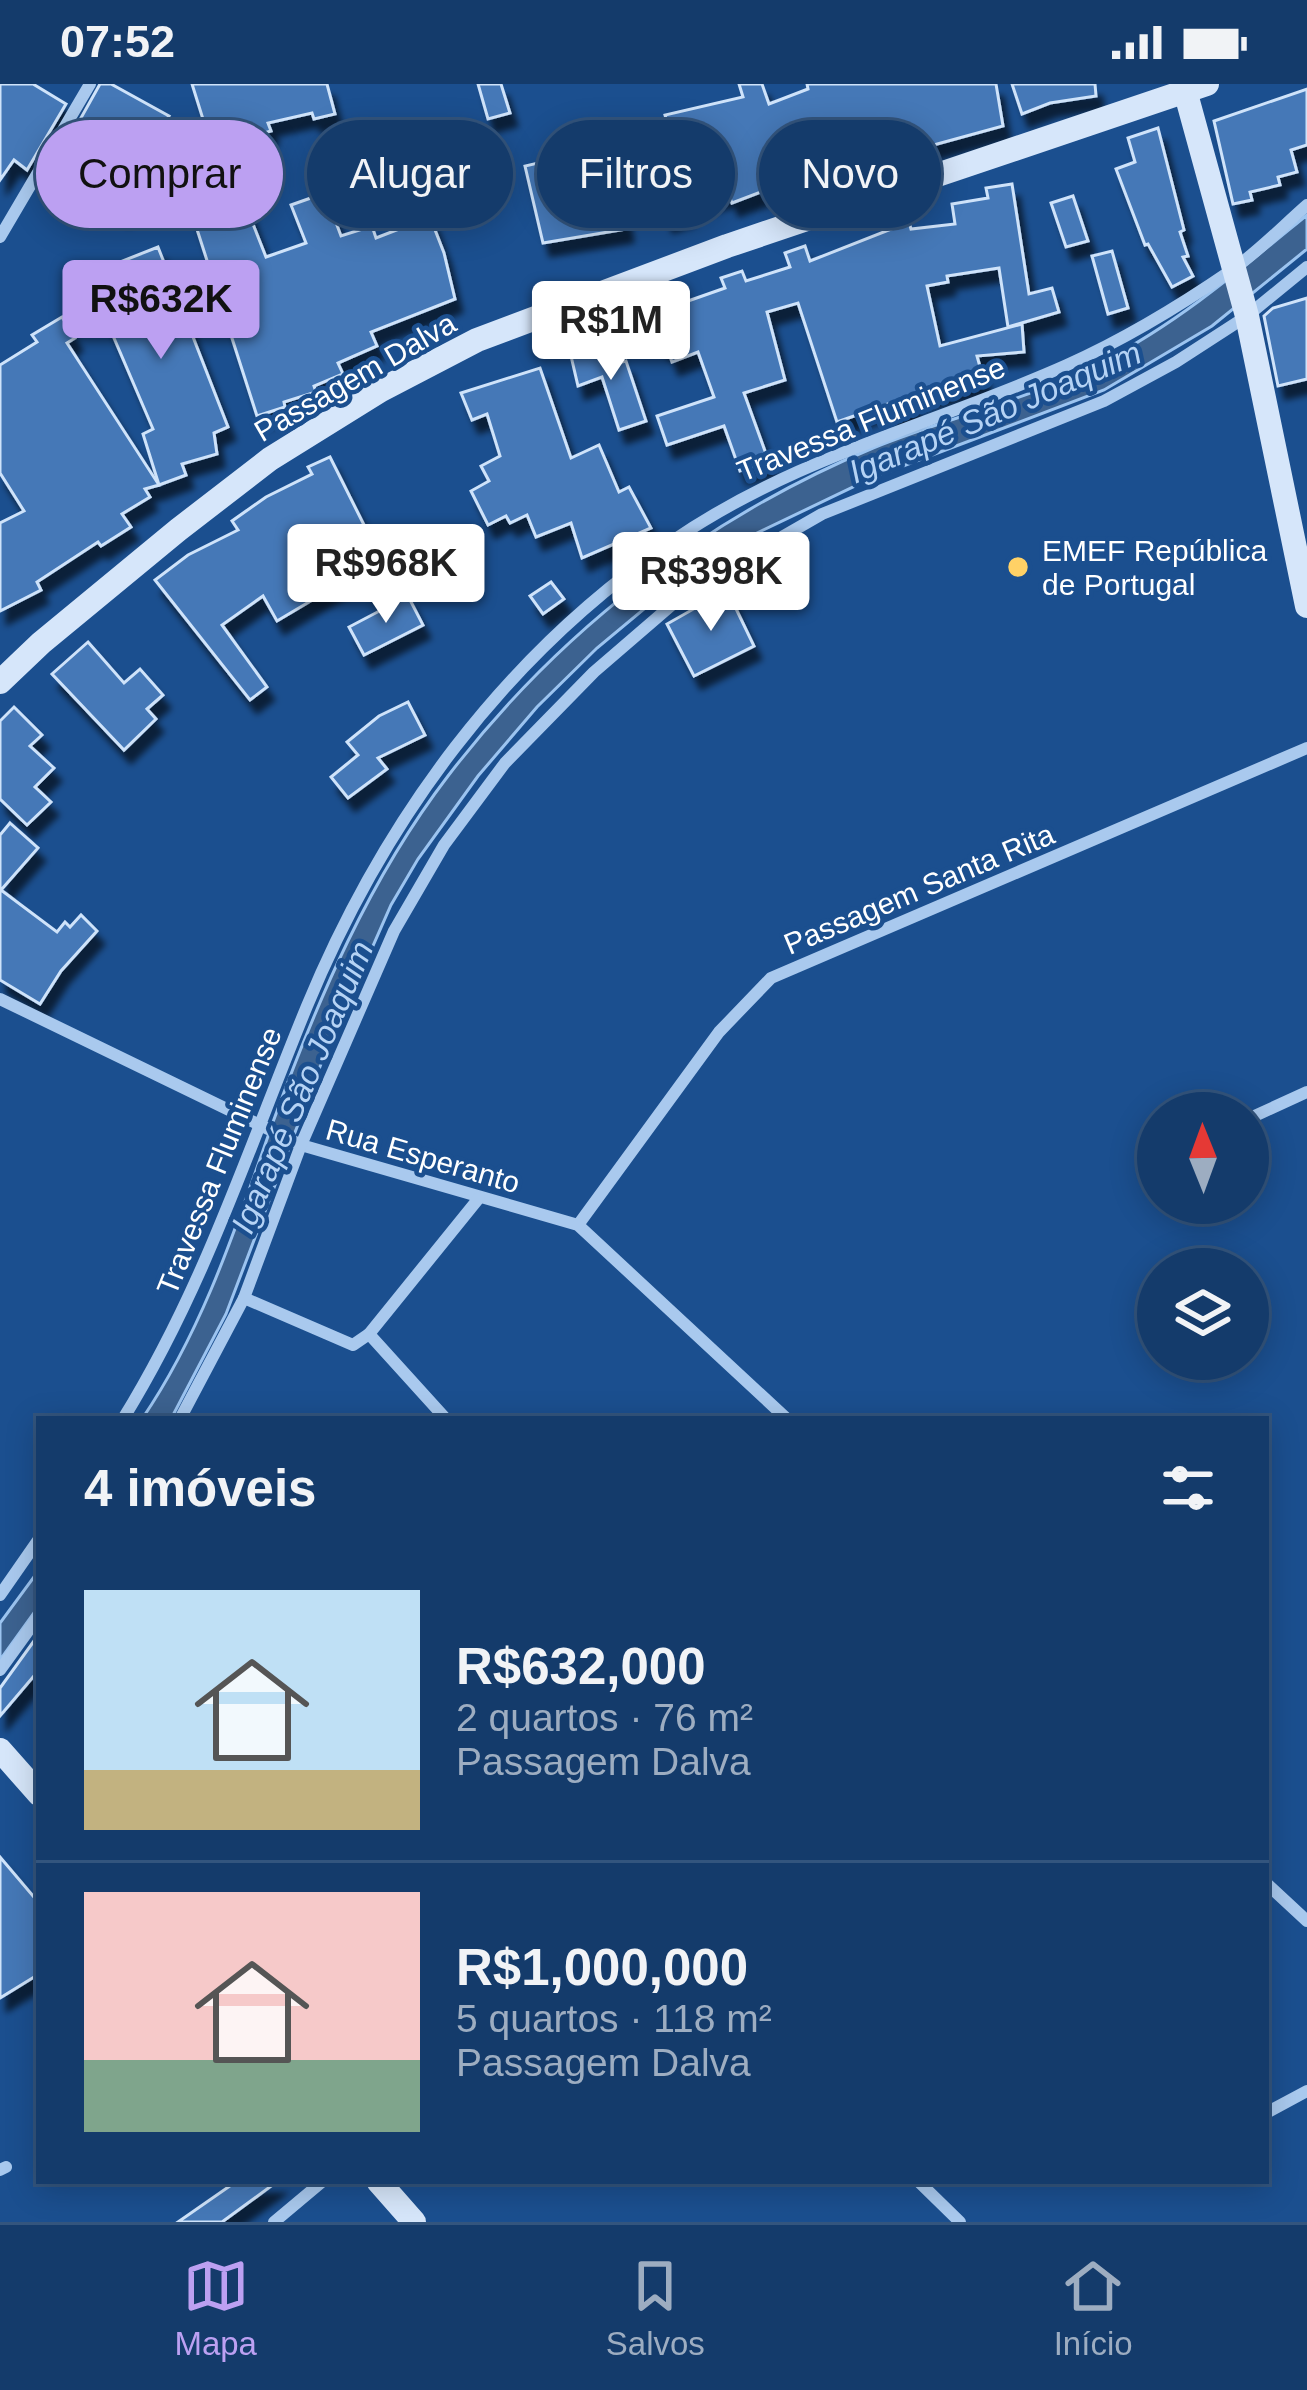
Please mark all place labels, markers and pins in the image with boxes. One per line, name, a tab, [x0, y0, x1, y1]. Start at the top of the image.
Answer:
pin: R$632K	[63, 260, 259, 362]
pin: R$1M	[540, 281, 682, 383]
pin: R$968K	[288, 524, 484, 626]
pin: R$398K	[613, 532, 809, 634]
place label: EMEF República de Portugal	[1042, 534, 1267, 601]
marker: EMEF República de Portugal	[1005, 554, 1031, 580]

